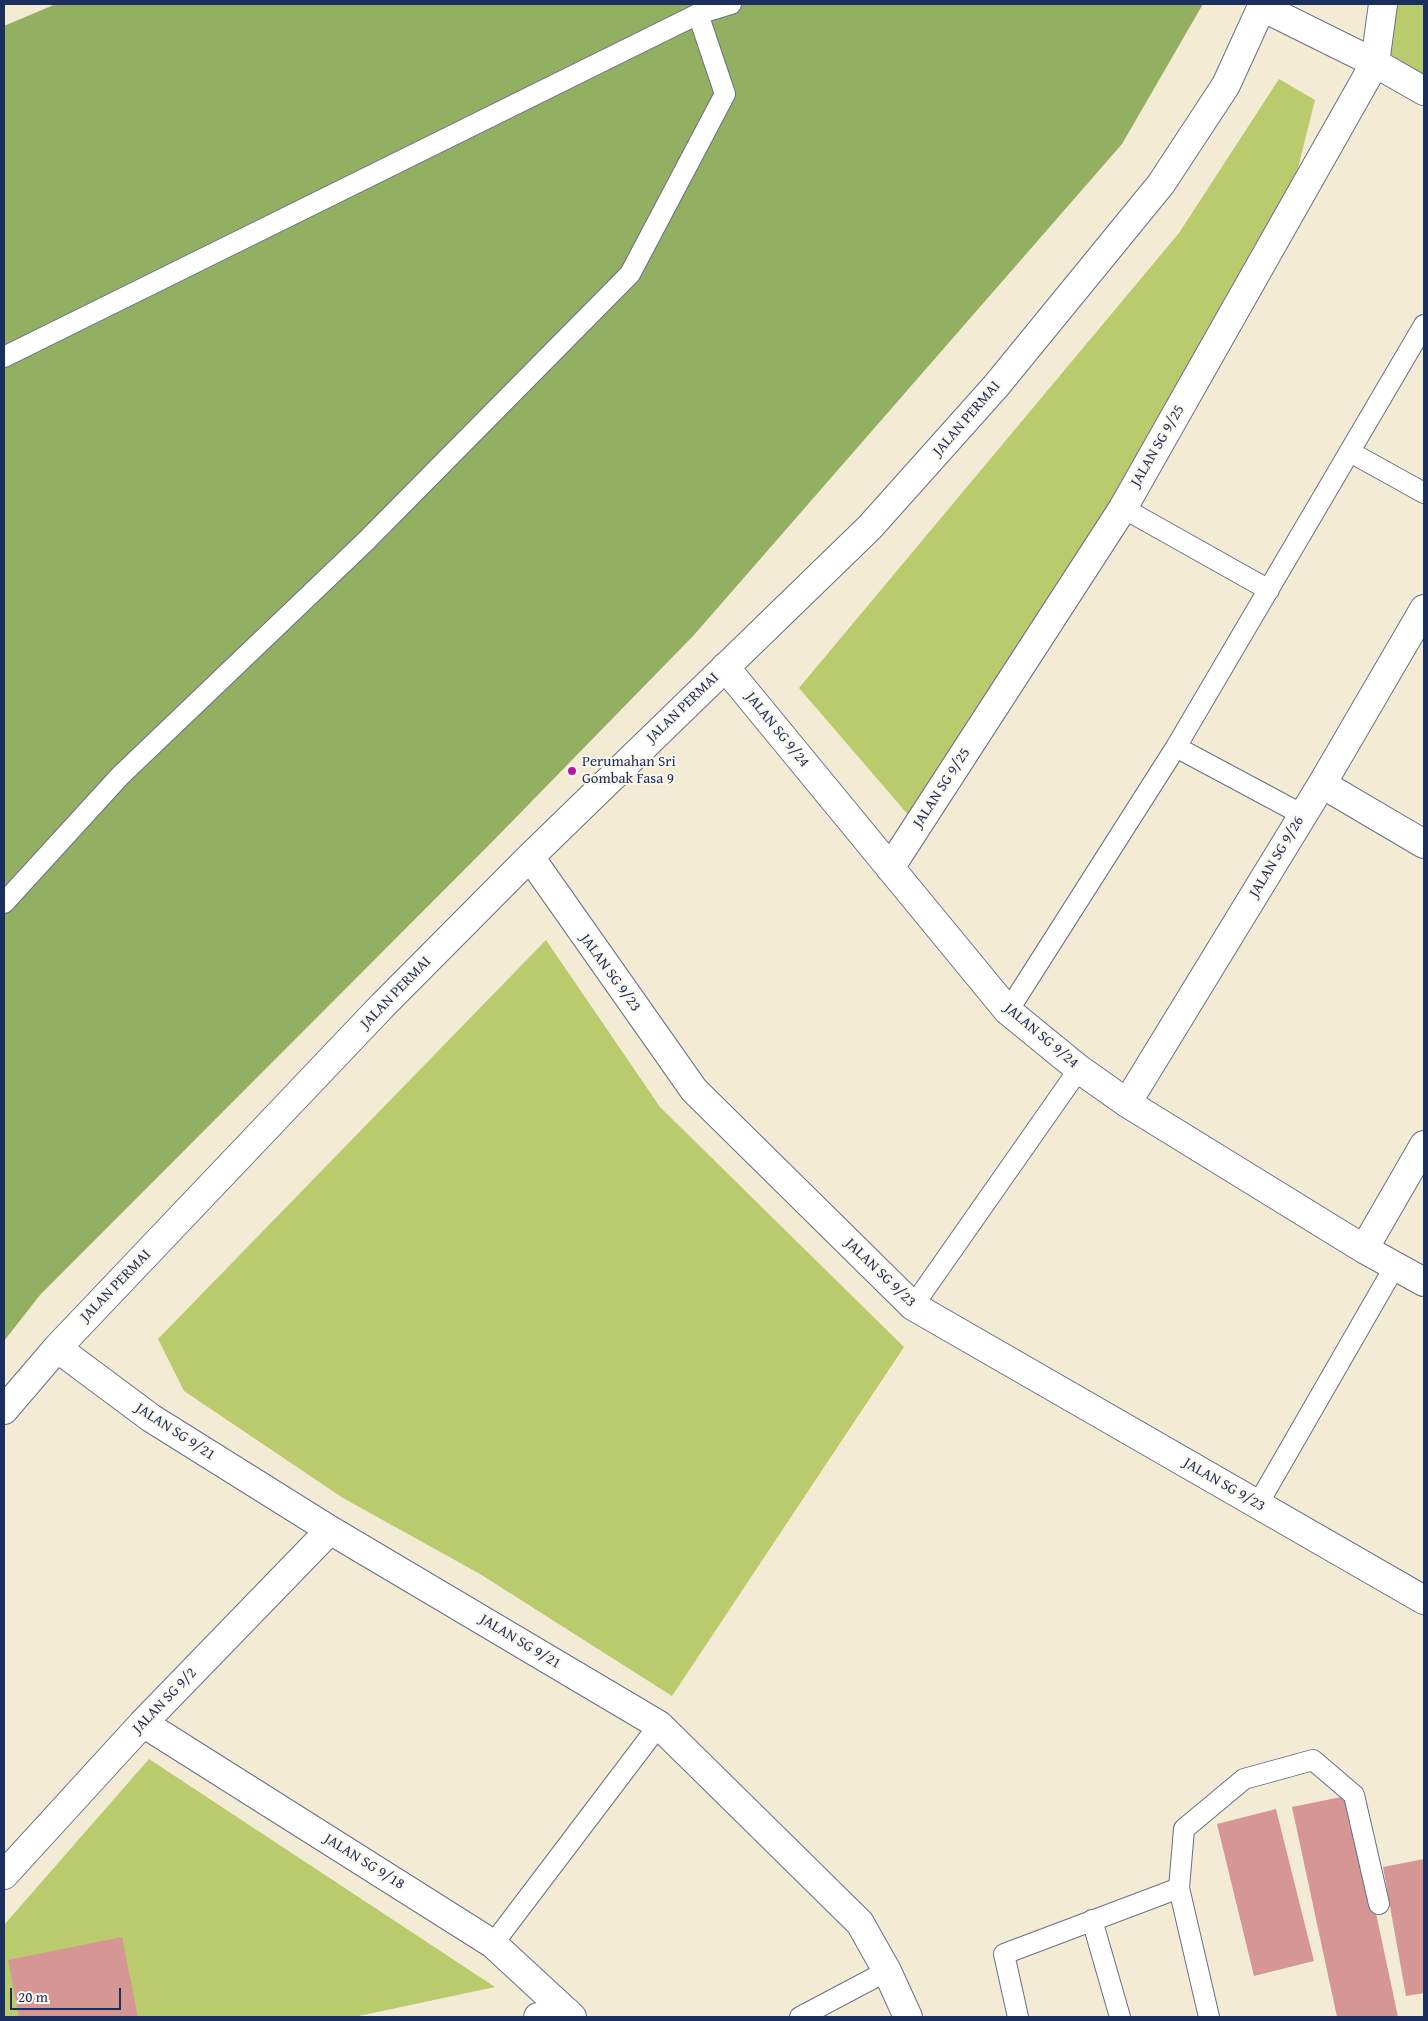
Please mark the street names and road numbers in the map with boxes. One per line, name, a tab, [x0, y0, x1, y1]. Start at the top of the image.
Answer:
street label: JALAN PERMAI	[929, 378, 1005, 460]
street label: JALAN SG 9/25	[1127, 402, 1189, 490]
street label: JALAN PERMAI	[643, 669, 723, 747]
street label: JALAN SG 9/24	[741, 689, 813, 771]
street label: JALAN SG 9/25	[910, 745, 974, 831]
street label: JALAN SG 9/26	[1246, 813, 1308, 901]
street label: JALAN SG 9/23	[576, 931, 644, 1015]
street label: JALAN PERMAI	[357, 953, 435, 1033]
street label: JALAN SG 9/24	[1000, 1000, 1082, 1072]
street label: JALAN SG 9/23	[841, 1235, 919, 1311]
street label: JALAN PERMAI	[77, 1246, 155, 1326]
street label: JALAN SG 9/21	[132, 1400, 218, 1464]
street label: JALAN SG 9/23	[1180, 1454, 1268, 1516]
street label: JALAN SG 9/21	[476, 1611, 564, 1673]
street label: JALAN SG 9/2	[129, 1664, 201, 1738]
street label: JALAN SG 9/18	[320, 1830, 408, 1894]

